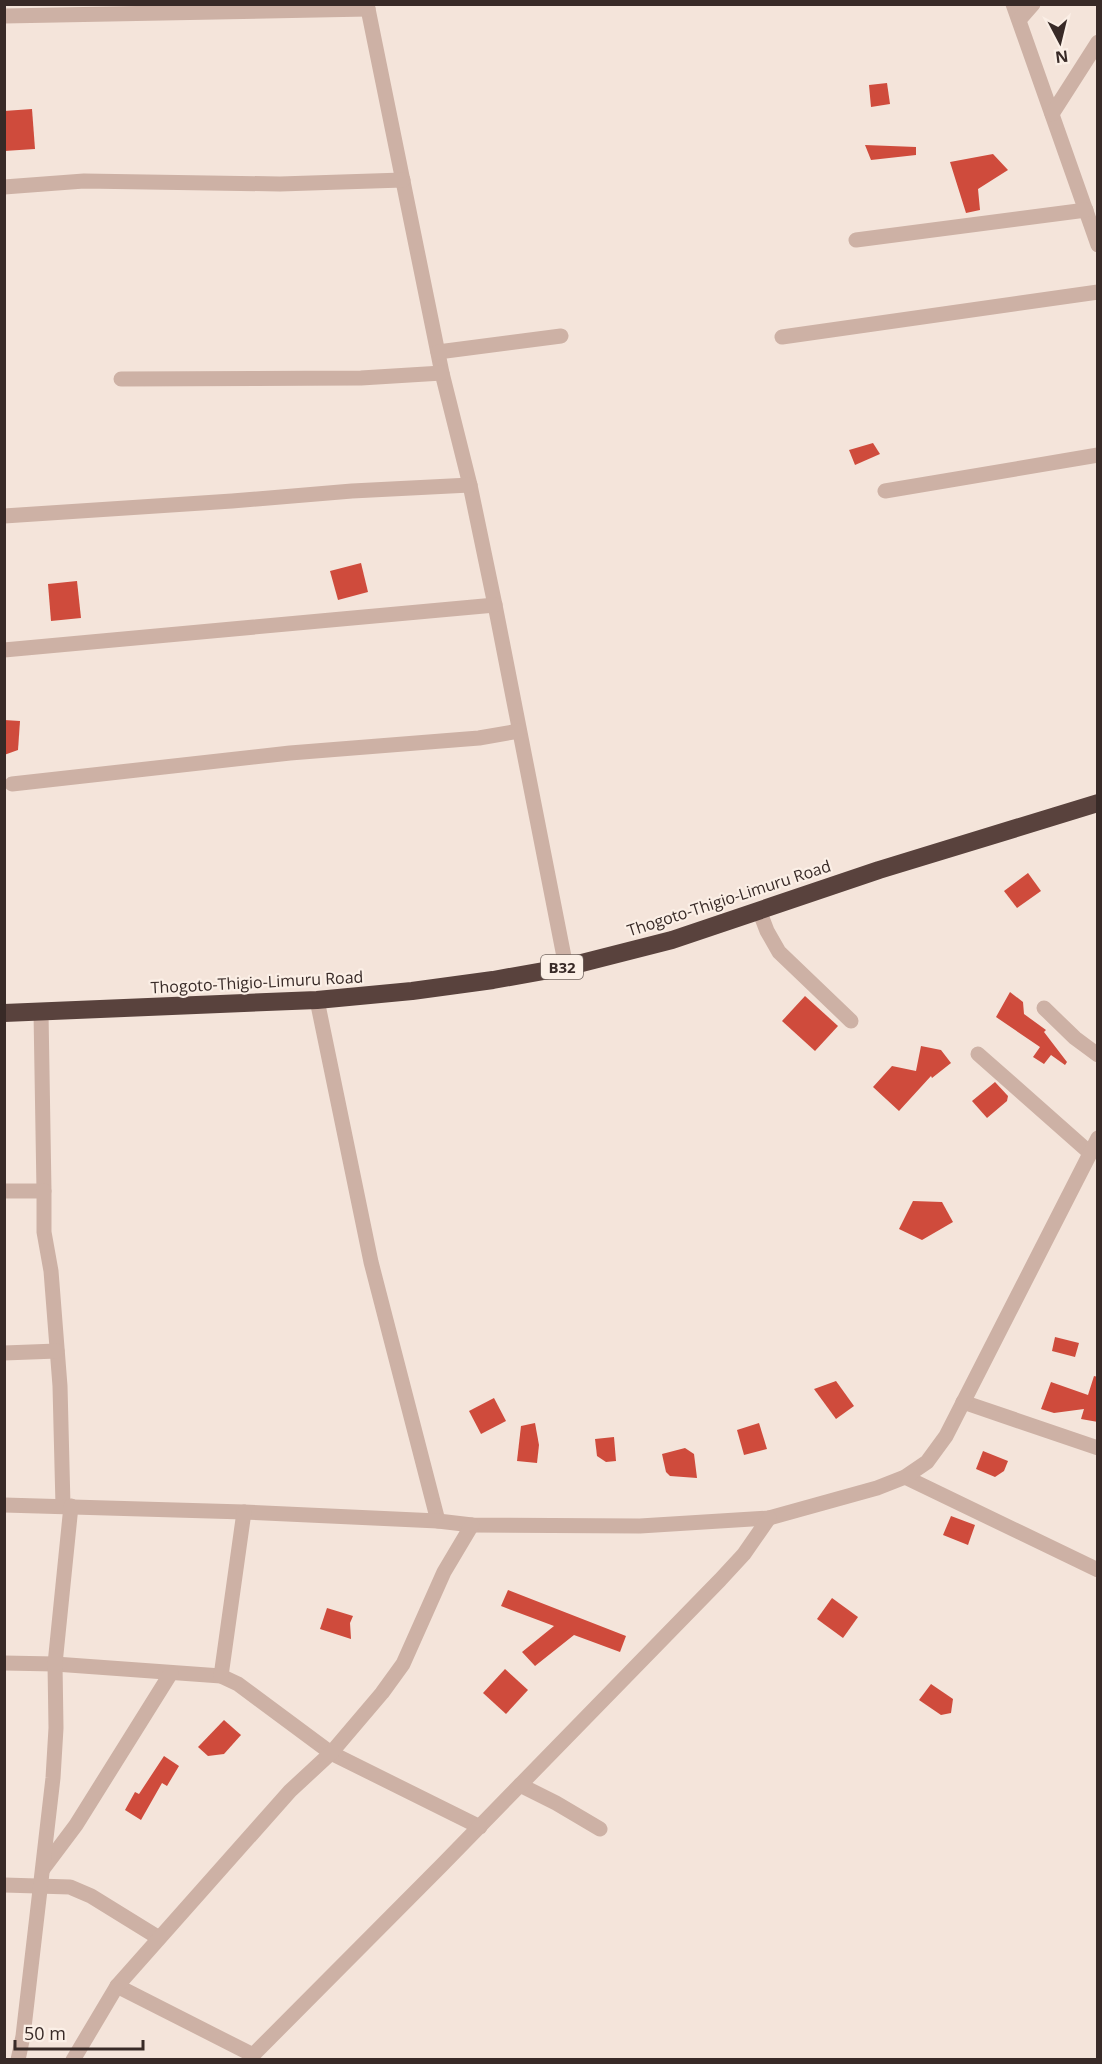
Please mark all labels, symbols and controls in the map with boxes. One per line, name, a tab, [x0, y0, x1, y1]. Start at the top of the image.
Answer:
north arrow	[1030, 12, 1090, 72]
text: N	[1054, 45, 1070, 69]
street label: Thogoto-Thigio-Limuru Road	[624, 855, 834, 941]
road number: B32	[541, 955, 583, 979]
street label: Thogoto-Thigio-Limuru Road	[150, 965, 364, 999]
scale bar	[15, 2013, 142, 2051]
text: 50 m	[24, 2021, 66, 2045]

